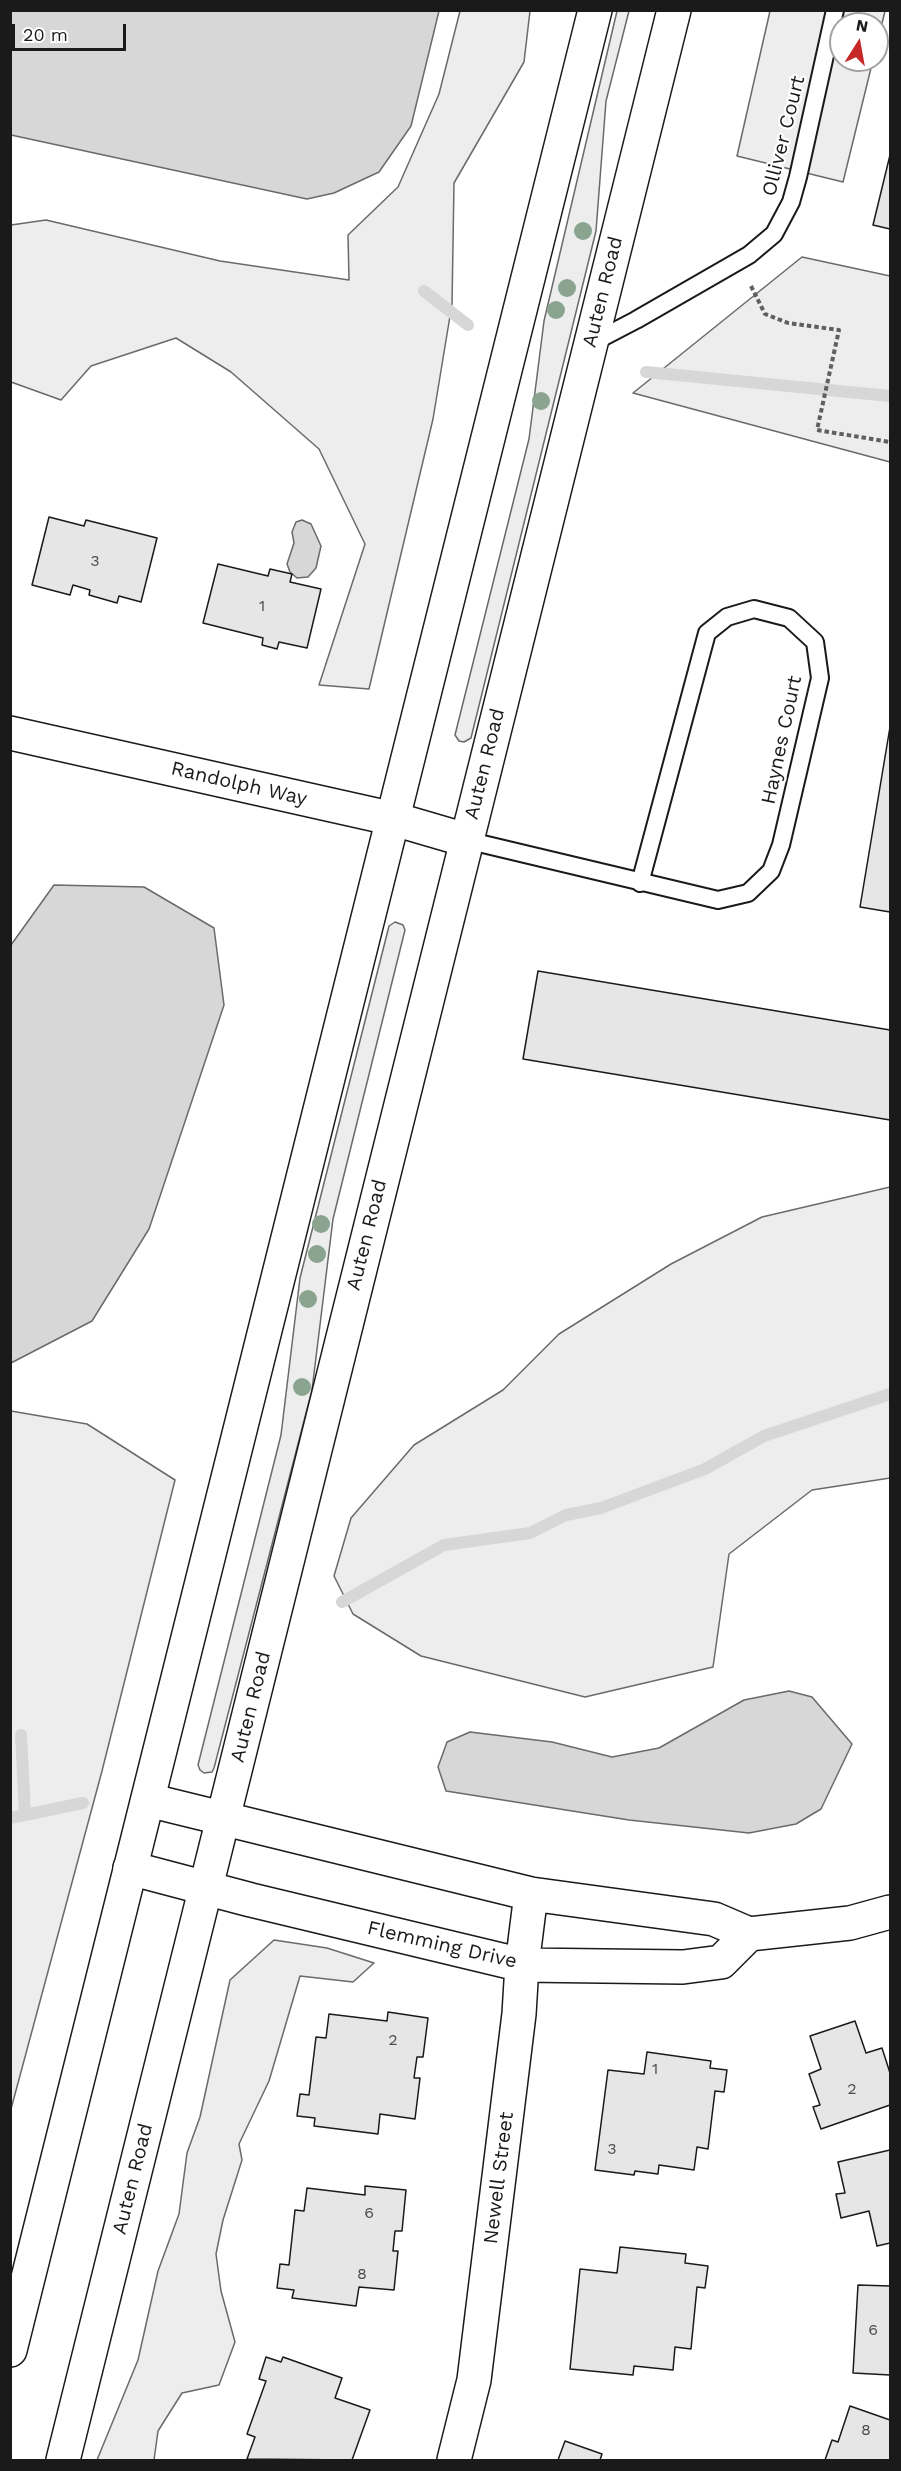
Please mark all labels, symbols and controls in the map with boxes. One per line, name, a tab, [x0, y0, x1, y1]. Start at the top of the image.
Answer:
scale bar	[15, 12, 129, 50]
north arrow	[829, 12, 889, 72]
text: N	[855, 15, 870, 36]
text: 20 m	[23, 24, 68, 45]
street label: Olliver Court	[757, 73, 811, 199]
street label: Auten Road	[578, 234, 628, 350]
house number: 3	[90, 551, 100, 571]
house number: 1	[259, 596, 265, 616]
street label: Haynes Court	[757, 673, 807, 807]
street label: Auten Road	[460, 706, 510, 822]
street label: Randolph Way	[169, 757, 309, 811]
street label: Auten Road	[342, 1177, 392, 1293]
street label: Auten Road	[226, 1649, 276, 1765]
street label: Flemming Drive	[365, 1916, 519, 1974]
house number: 2	[388, 2030, 398, 2050]
house number: 1	[652, 2059, 658, 2079]
house number: 2	[847, 2079, 857, 2099]
street label: Newell Street	[479, 2111, 519, 2245]
street label: Auten Road	[108, 2121, 158, 2237]
house number: 3	[607, 2139, 617, 2159]
house number: 6	[364, 2203, 374, 2223]
house number: 8	[357, 2264, 367, 2284]
house number: 6	[868, 2320, 878, 2340]
house number: 8	[861, 2420, 871, 2440]

